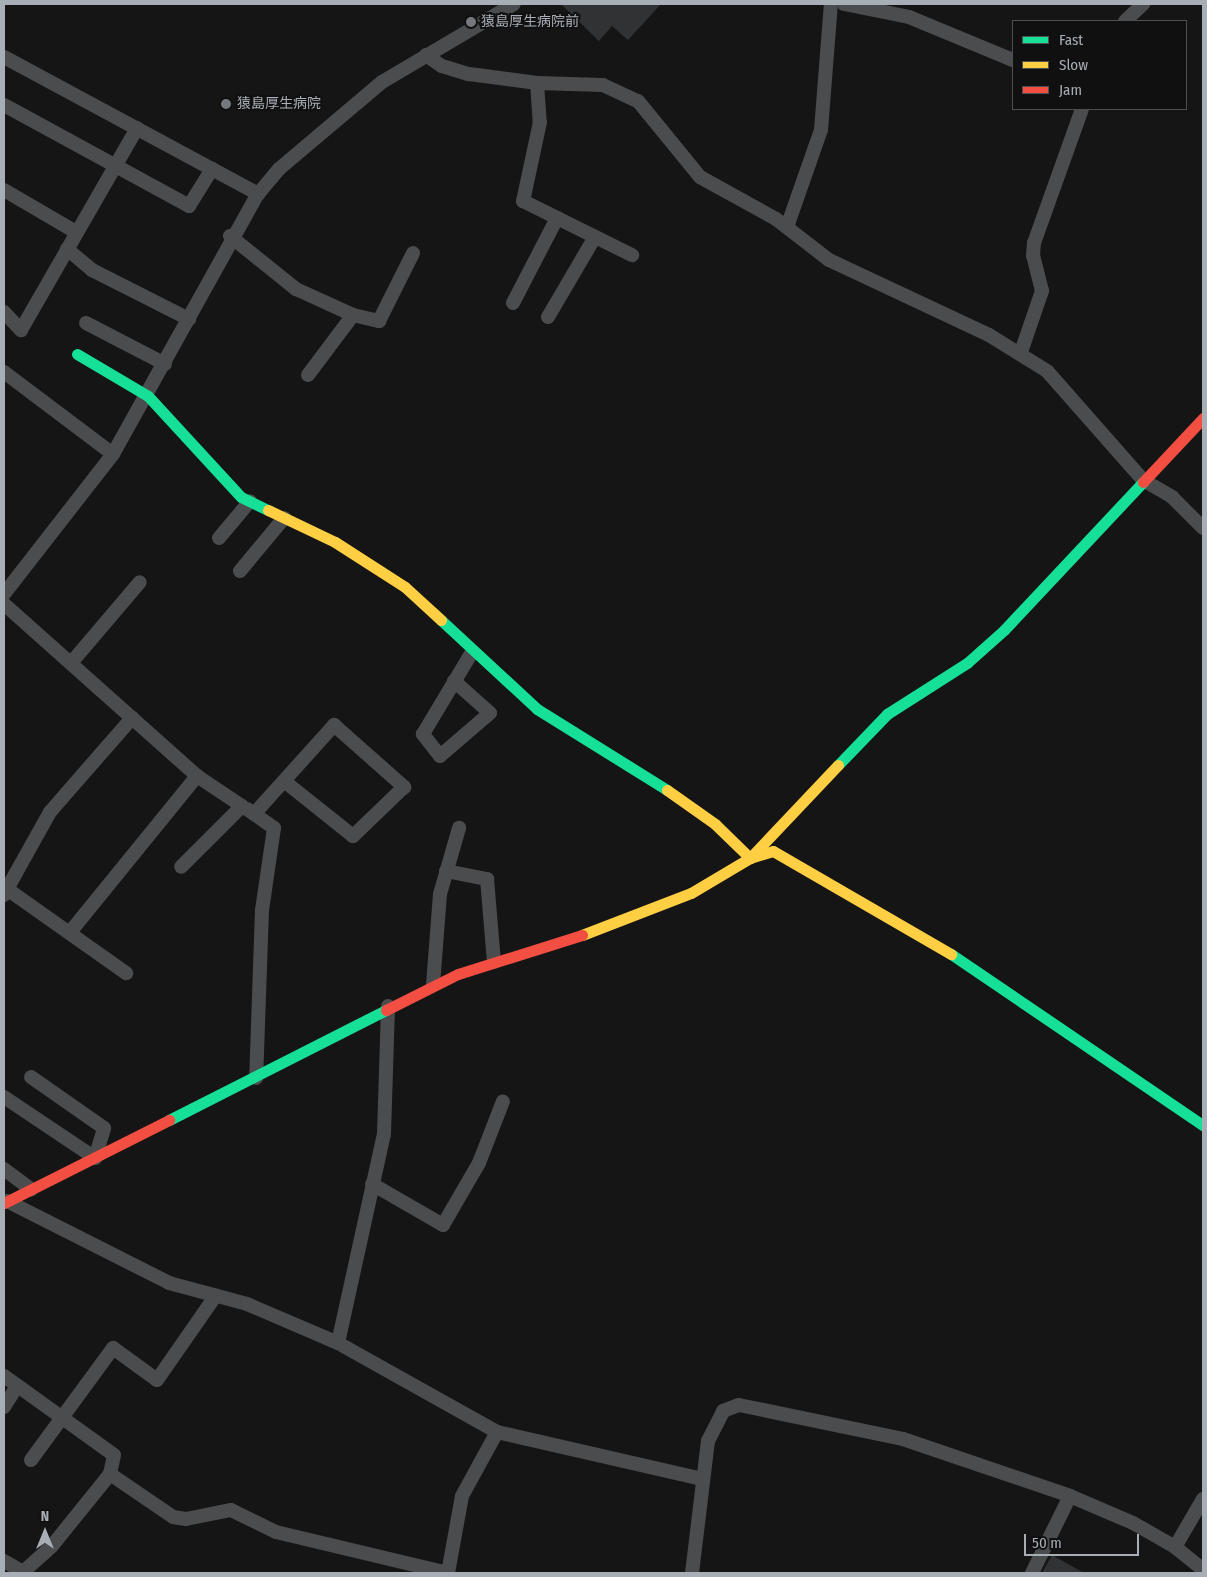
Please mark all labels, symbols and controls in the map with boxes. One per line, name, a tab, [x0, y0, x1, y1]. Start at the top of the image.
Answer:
place label: 猿島厚生病院前	[481, 14, 579, 30]
marker: 猿島厚生病院前	[465, 16, 477, 28]
legend	[1012, 20, 1187, 110]
text: Fast	[1059, 31, 1083, 49]
text: Slow	[1059, 56, 1088, 74]
text: Jam	[1059, 81, 1082, 99]
place label: 猿島厚生病院	[237, 96, 321, 112]
marker: 猿島厚生病院	[219, 97, 233, 111]
north arrow	[20, 1507, 70, 1557]
text: N	[41, 1508, 49, 1525]
scale bar	[1027, 1524, 1142, 1556]
text: 50 m	[1032, 1534, 1062, 1552]

